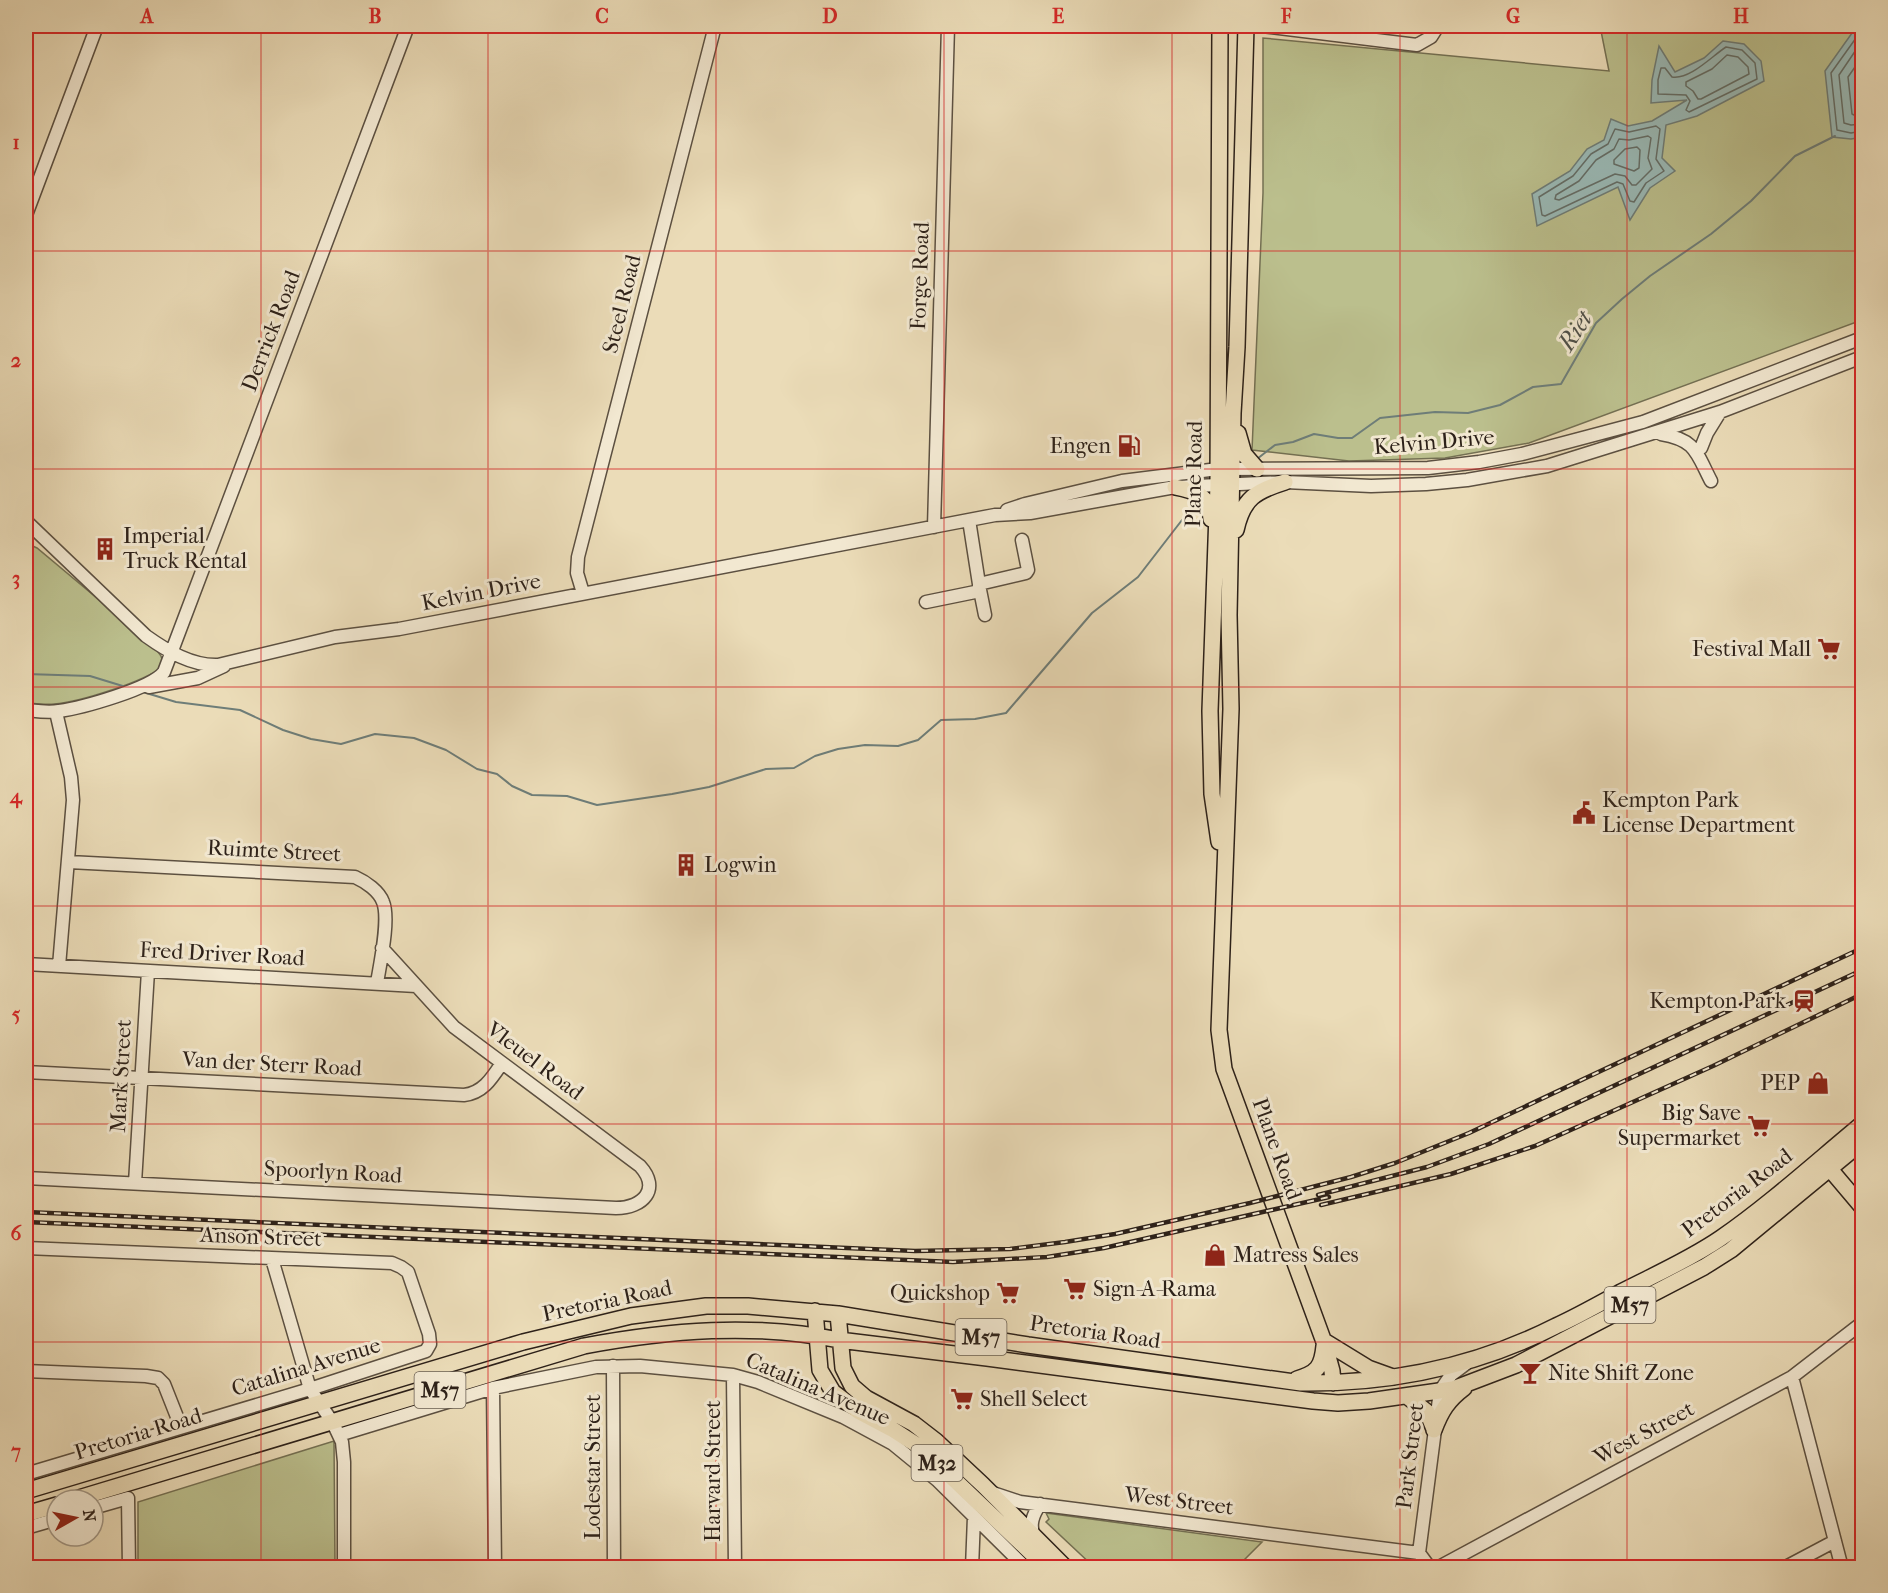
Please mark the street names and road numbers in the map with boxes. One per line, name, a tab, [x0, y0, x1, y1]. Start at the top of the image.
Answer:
street label: Forge Road	[905, 220, 935, 331]
street label: Steel Road	[597, 251, 647, 356]
street label: Derrick Road	[236, 266, 306, 395]
street label: Plane Road	[1180, 419, 1208, 528]
street label: Kelvin Drive	[1373, 424, 1496, 460]
street label: Kelvin Drive	[419, 568, 543, 616]
street label: Ruimte Street	[206, 835, 342, 868]
street label: Fred Driver Road	[139, 937, 306, 971]
street label: Vleuel Road	[481, 1016, 589, 1106]
street label: Mark Street	[105, 1018, 137, 1133]
street label: Van der Sterr Road	[180, 1046, 364, 1082]
street label: Plane Road	[1247, 1094, 1308, 1205]
street label: Pretoria Road	[1676, 1142, 1798, 1243]
street label: Spoorlyn Road	[263, 1155, 404, 1189]
street label: Anson Street	[199, 1222, 322, 1252]
street label: Pretoria Road	[540, 1274, 675, 1327]
road number: M57	[1604, 1287, 1656, 1323]
street label: Pretoria Road	[1028, 1310, 1163, 1354]
road number: M57	[956, 1319, 1006, 1355]
street label: Catalina Avenue	[228, 1332, 384, 1402]
street label: Catalina Avenue	[742, 1347, 894, 1431]
road number: M57	[414, 1372, 466, 1408]
street label: Lodestar Street	[580, 1394, 606, 1540]
street label: West Street	[1589, 1396, 1699, 1471]
street label: Harvard Street	[700, 1400, 726, 1542]
street label: Park Street	[1391, 1401, 1429, 1510]
street label: Pretoria Road	[71, 1402, 206, 1466]
road number: M32	[912, 1445, 962, 1481]
street label: West Street	[1122, 1481, 1235, 1521]

